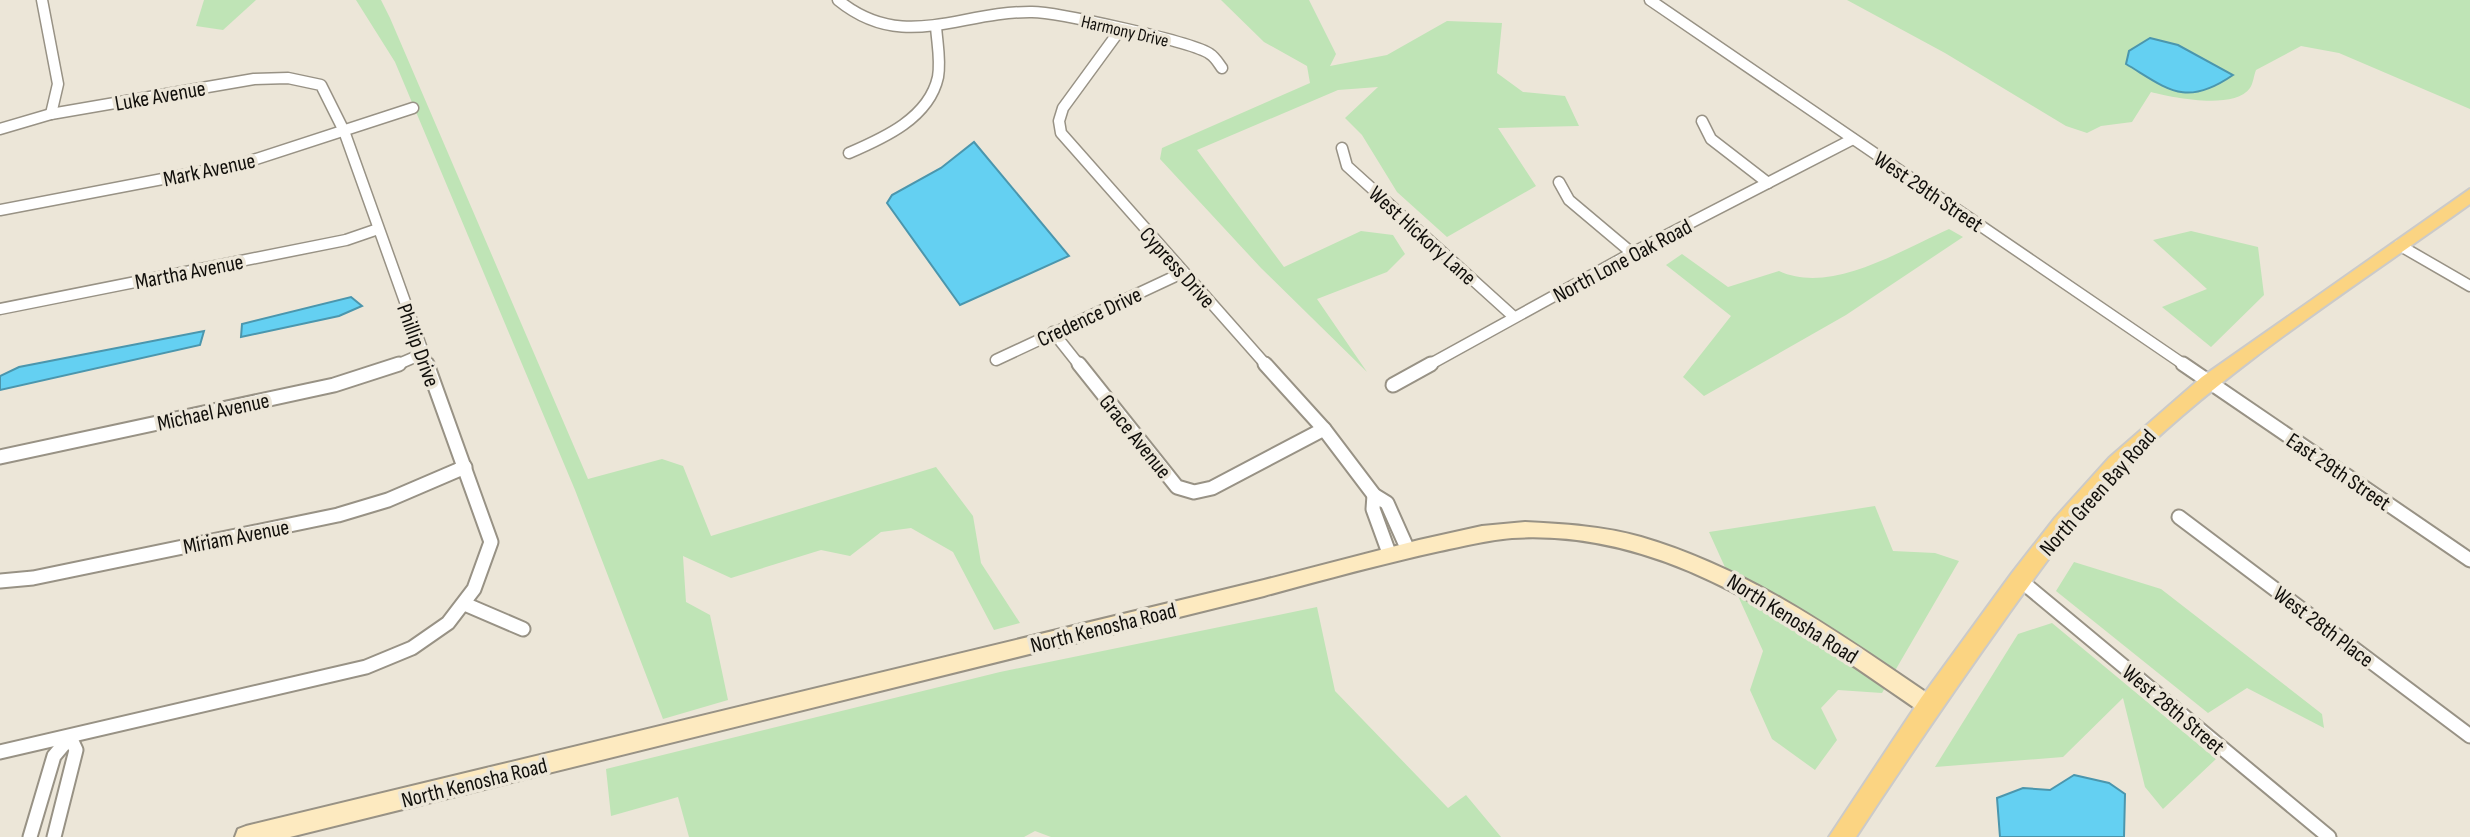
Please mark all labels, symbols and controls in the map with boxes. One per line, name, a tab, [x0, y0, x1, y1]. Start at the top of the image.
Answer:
street label: Harmony Drive	[1079, 11, 1171, 52]
street label: Luke Avenue	[113, 75, 208, 118]
street label: West 29th Street	[1868, 146, 1988, 239]
street label: Mark Avenue	[161, 148, 258, 193]
street label: West Hickory Lane	[1363, 181, 1481, 291]
street label: North Lone Oak Road	[1549, 213, 1697, 309]
street label: Cypress Drive	[1133, 222, 1221, 314]
street label: Martha Avenue	[133, 249, 246, 296]
street label: Credence Drive	[1033, 281, 1146, 353]
street label: Phillip Drive	[390, 300, 445, 391]
street label: Michael Avenue	[155, 387, 272, 438]
street label: Grace Avenue	[1093, 389, 1177, 484]
street label: North Green Bay Road	[2034, 424, 2162, 562]
street label: East 29th Street	[2281, 427, 2396, 517]
street label: Miriam Avenue	[181, 514, 292, 561]
street label: North Kenosha Road	[1722, 568, 1863, 670]
street label: West 28th Place	[2268, 581, 2379, 674]
street label: North Kenosha Road	[1028, 597, 1179, 660]
street label: West 28th Street	[2116, 659, 2230, 761]
street label: North Kenosha Road	[399, 752, 550, 815]

